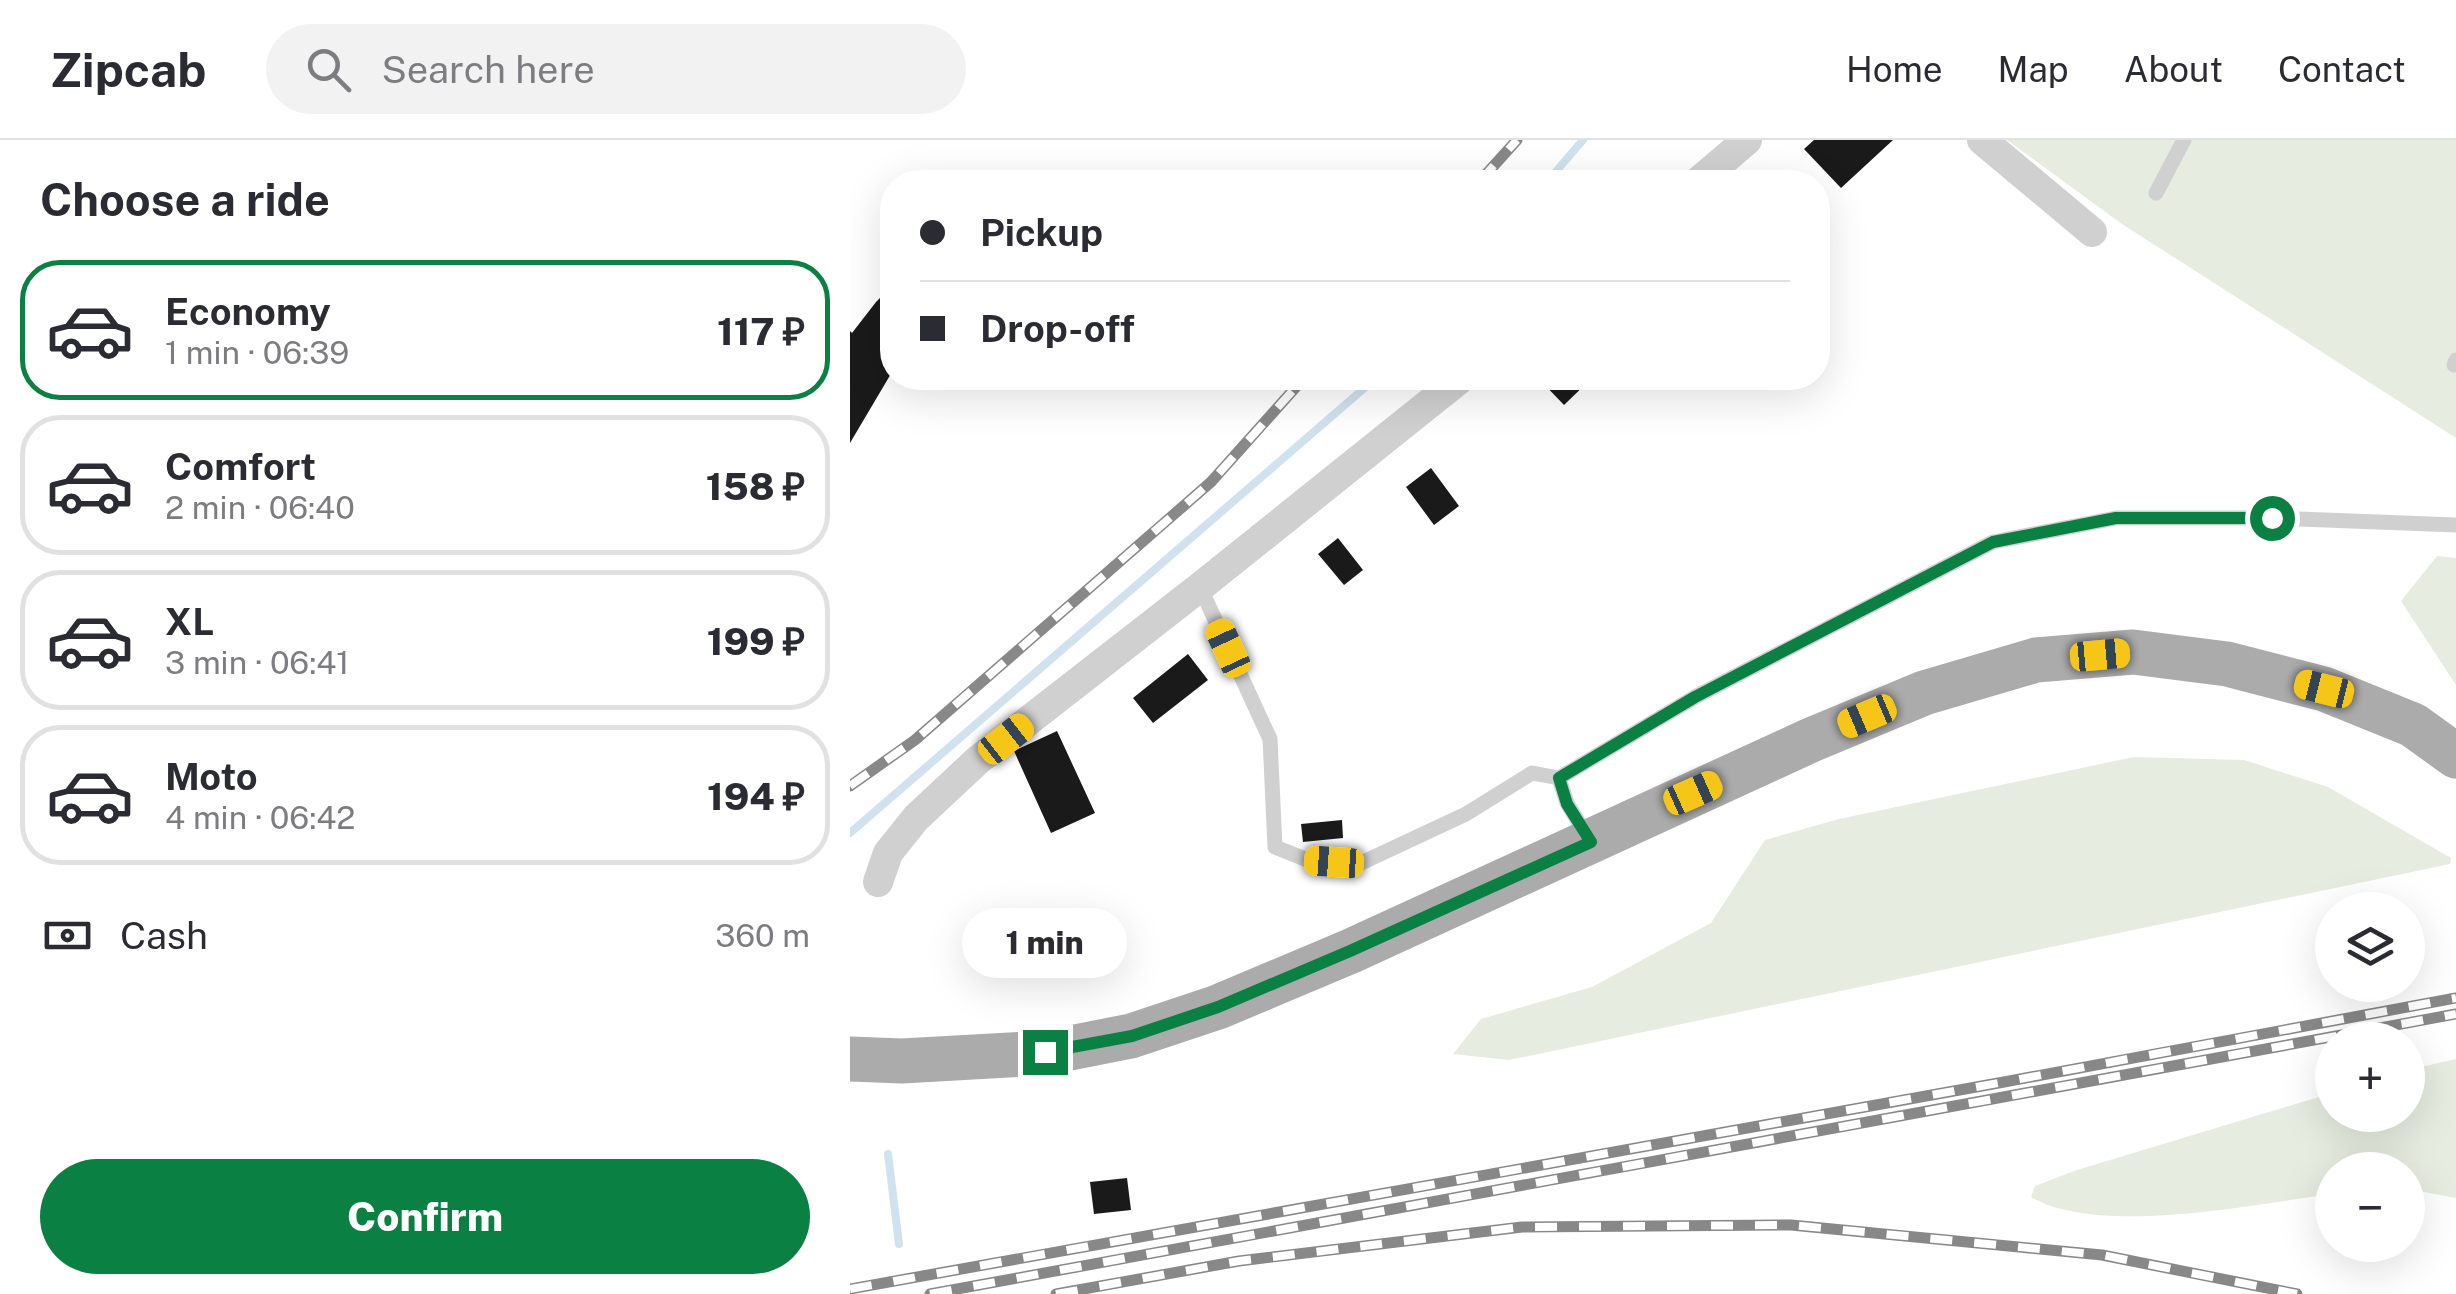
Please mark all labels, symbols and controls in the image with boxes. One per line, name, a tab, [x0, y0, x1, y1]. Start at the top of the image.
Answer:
search box	[266, 24, 966, 114]
text: Zipcab	[50, 41, 206, 98]
icon: search	[301, 42, 356, 97]
text: Search here	[381, 47, 595, 92]
text: Home	[1846, 49, 1943, 90]
text: Map	[1998, 49, 2069, 90]
text: About	[2124, 49, 2223, 90]
text: Contact	[2278, 49, 2406, 90]
text: Choose a ride	[40, 173, 330, 226]
text: Pickup	[980, 210, 1103, 255]
icon: car	[45, 285, 135, 375]
text: Economy	[165, 289, 331, 334]
text: Drop-off	[980, 306, 1135, 351]
text: 117 ₽	[717, 309, 805, 354]
text: 1 min · 06:39	[165, 334, 349, 371]
icon: car	[45, 440, 135, 530]
text: Comfort	[165, 444, 316, 489]
text: 158 ₽	[706, 464, 805, 509]
text: 2 min · 06:40	[165, 489, 355, 526]
route start	[2250, 496, 2295, 541]
icon: car	[45, 595, 135, 685]
text: XL	[165, 599, 214, 644]
car	[1202, 614, 1254, 682]
text: 199 ₽	[707, 619, 805, 664]
car	[2069, 637, 2131, 673]
text: 3 min · 06:41	[165, 644, 349, 681]
car	[2291, 667, 2357, 711]
car	[1834, 690, 1900, 742]
car	[973, 709, 1039, 769]
icon: car	[45, 750, 135, 840]
text: Moto	[165, 754, 258, 799]
car	[1659, 767, 1727, 819]
text: 194 ₽	[707, 774, 805, 819]
text: 4 min · 06:42	[165, 799, 355, 836]
car	[1303, 845, 1365, 879]
map controls	[2315, 892, 2425, 1262]
button: layers	[2315, 892, 2425, 1002]
callout: 1 min	[962, 907, 1128, 977]
icon: cash	[40, 908, 95, 963]
text: Cash	[120, 913, 208, 958]
text: 360 m	[715, 917, 810, 954]
text: 1 min	[1005, 924, 1084, 961]
button: +	[2315, 1022, 2425, 1132]
route end	[1023, 1030, 1068, 1075]
button: −	[2315, 1152, 2425, 1262]
button: Confirm	[40, 1159, 810, 1274]

